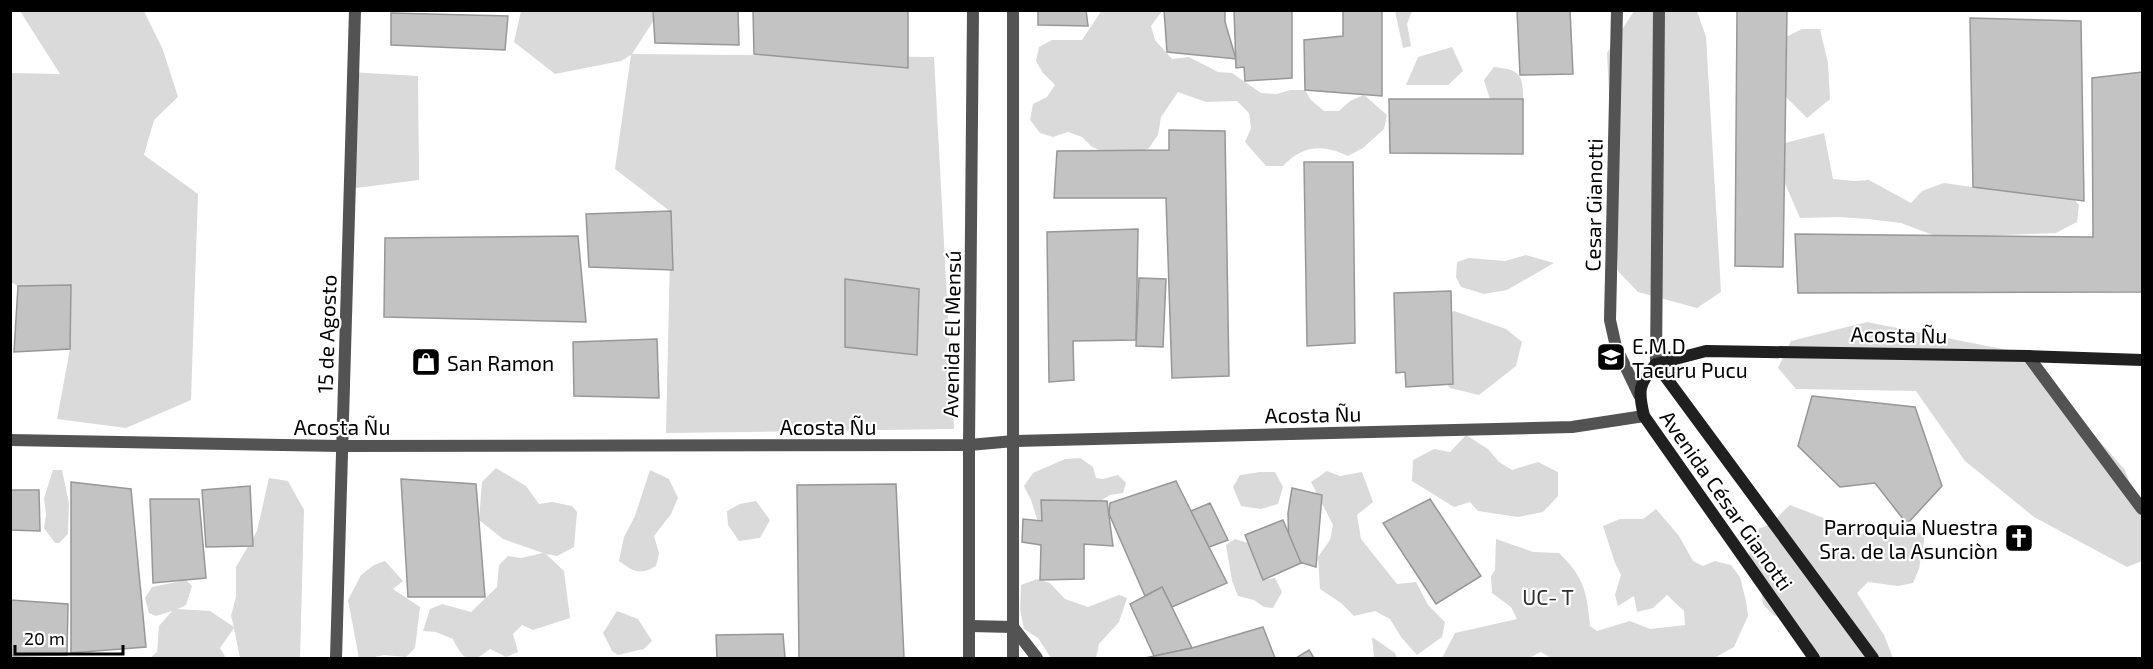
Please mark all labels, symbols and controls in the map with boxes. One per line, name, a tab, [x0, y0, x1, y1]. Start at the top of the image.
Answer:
street label: Cesar Gianotti	[1579, 138, 1607, 272]
street label: Avenida El Mensú	[937, 250, 965, 418]
street label: 15 de Agosto	[311, 274, 341, 394]
street label: Acosta Ñu	[1850, 321, 1948, 347]
place label: E.M.D Tacuru Pucu	[1632, 333, 1748, 382]
school or university icon: E.M.D Tacuru Pucu	[1595, 341, 1627, 373]
shop icon: San Ramon	[410, 346, 442, 378]
place label: San Ramon	[447, 350, 554, 375]
street label: Acosta Ñu	[1264, 401, 1362, 427]
street label: Avenida César Gianotti	[1655, 405, 1799, 595]
street label: Acosta Ñu	[294, 414, 390, 439]
street label: Acosta Ñu	[780, 414, 876, 439]
place label: Parroquia Nuestra Sra. de la Asunciòn	[1819, 514, 1998, 563]
church icon: Parroquia Nuestra Sra. de la Asunciòn	[2003, 522, 2035, 554]
park label: UC- T	[1522, 584, 1574, 609]
scale bar	[15, 618, 123, 656]
text: 20 m	[24, 627, 65, 649]

